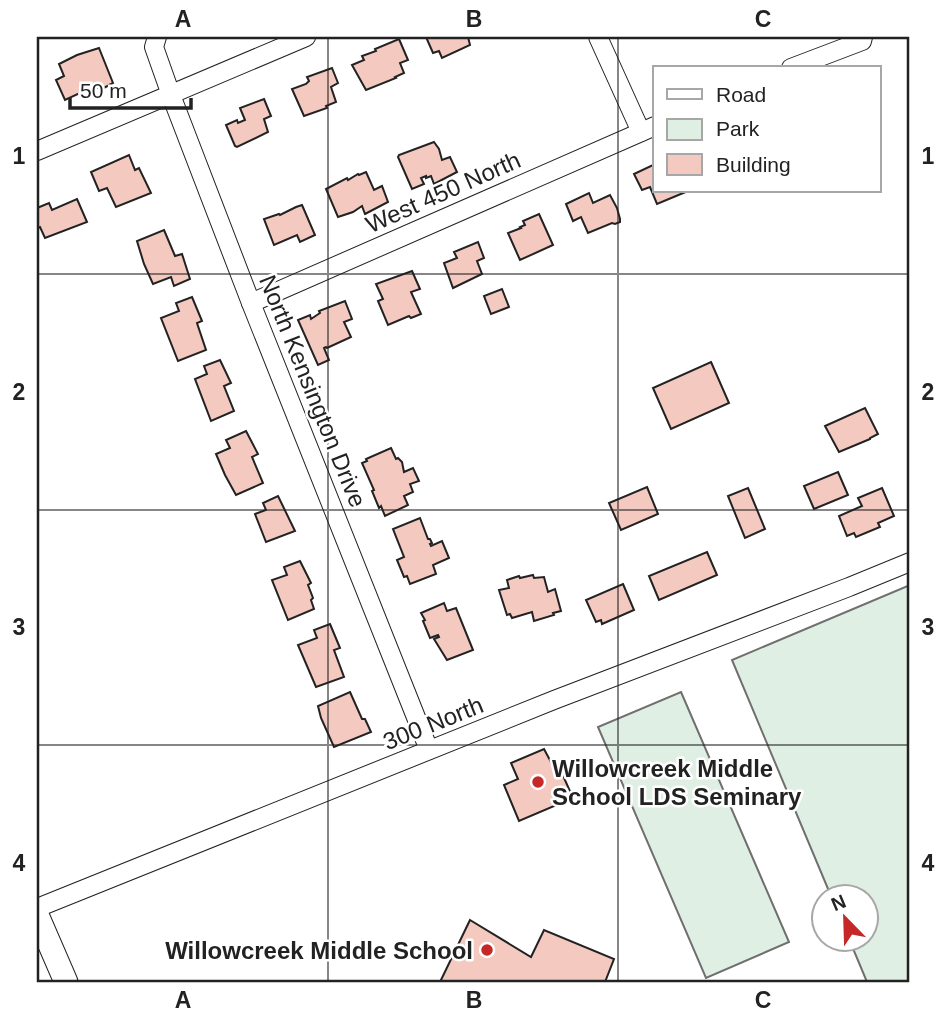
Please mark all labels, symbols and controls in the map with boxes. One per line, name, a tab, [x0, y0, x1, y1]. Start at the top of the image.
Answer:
text: A	[175, 6, 191, 32]
text: B	[466, 6, 482, 32]
text: C	[755, 6, 771, 32]
scale bar	[70, 66, 191, 110]
legend	[653, 66, 880, 192]
text: 50 m	[80, 79, 127, 102]
text: Road	[716, 83, 766, 106]
text: Park	[716, 117, 760, 140]
text: 1	[13, 143, 26, 169]
text: 1	[922, 143, 935, 169]
street label: West 450 North	[362, 146, 524, 238]
text: Building	[716, 153, 791, 176]
street label: North Kensington Drive	[254, 271, 372, 511]
text: 2	[13, 379, 25, 405]
text: 2	[922, 379, 934, 405]
text: 3	[13, 614, 25, 640]
text: 3	[922, 614, 934, 640]
street label: 300 North	[379, 691, 487, 755]
place label: Willowcreek Middle School LDS Seminary	[552, 755, 802, 810]
marker: Willowcreek Middle School LDS Seminary	[530, 774, 546, 790]
text: 4	[13, 850, 26, 876]
text: 4	[922, 850, 935, 876]
north arrow	[810, 883, 880, 953]
text: N	[828, 890, 849, 915]
place label: Willowcreek Middle School	[165, 937, 473, 964]
marker: Willowcreek Middle School	[479, 942, 495, 958]
text: A	[175, 987, 191, 1013]
text: B	[466, 987, 482, 1013]
text: C	[755, 987, 771, 1013]

